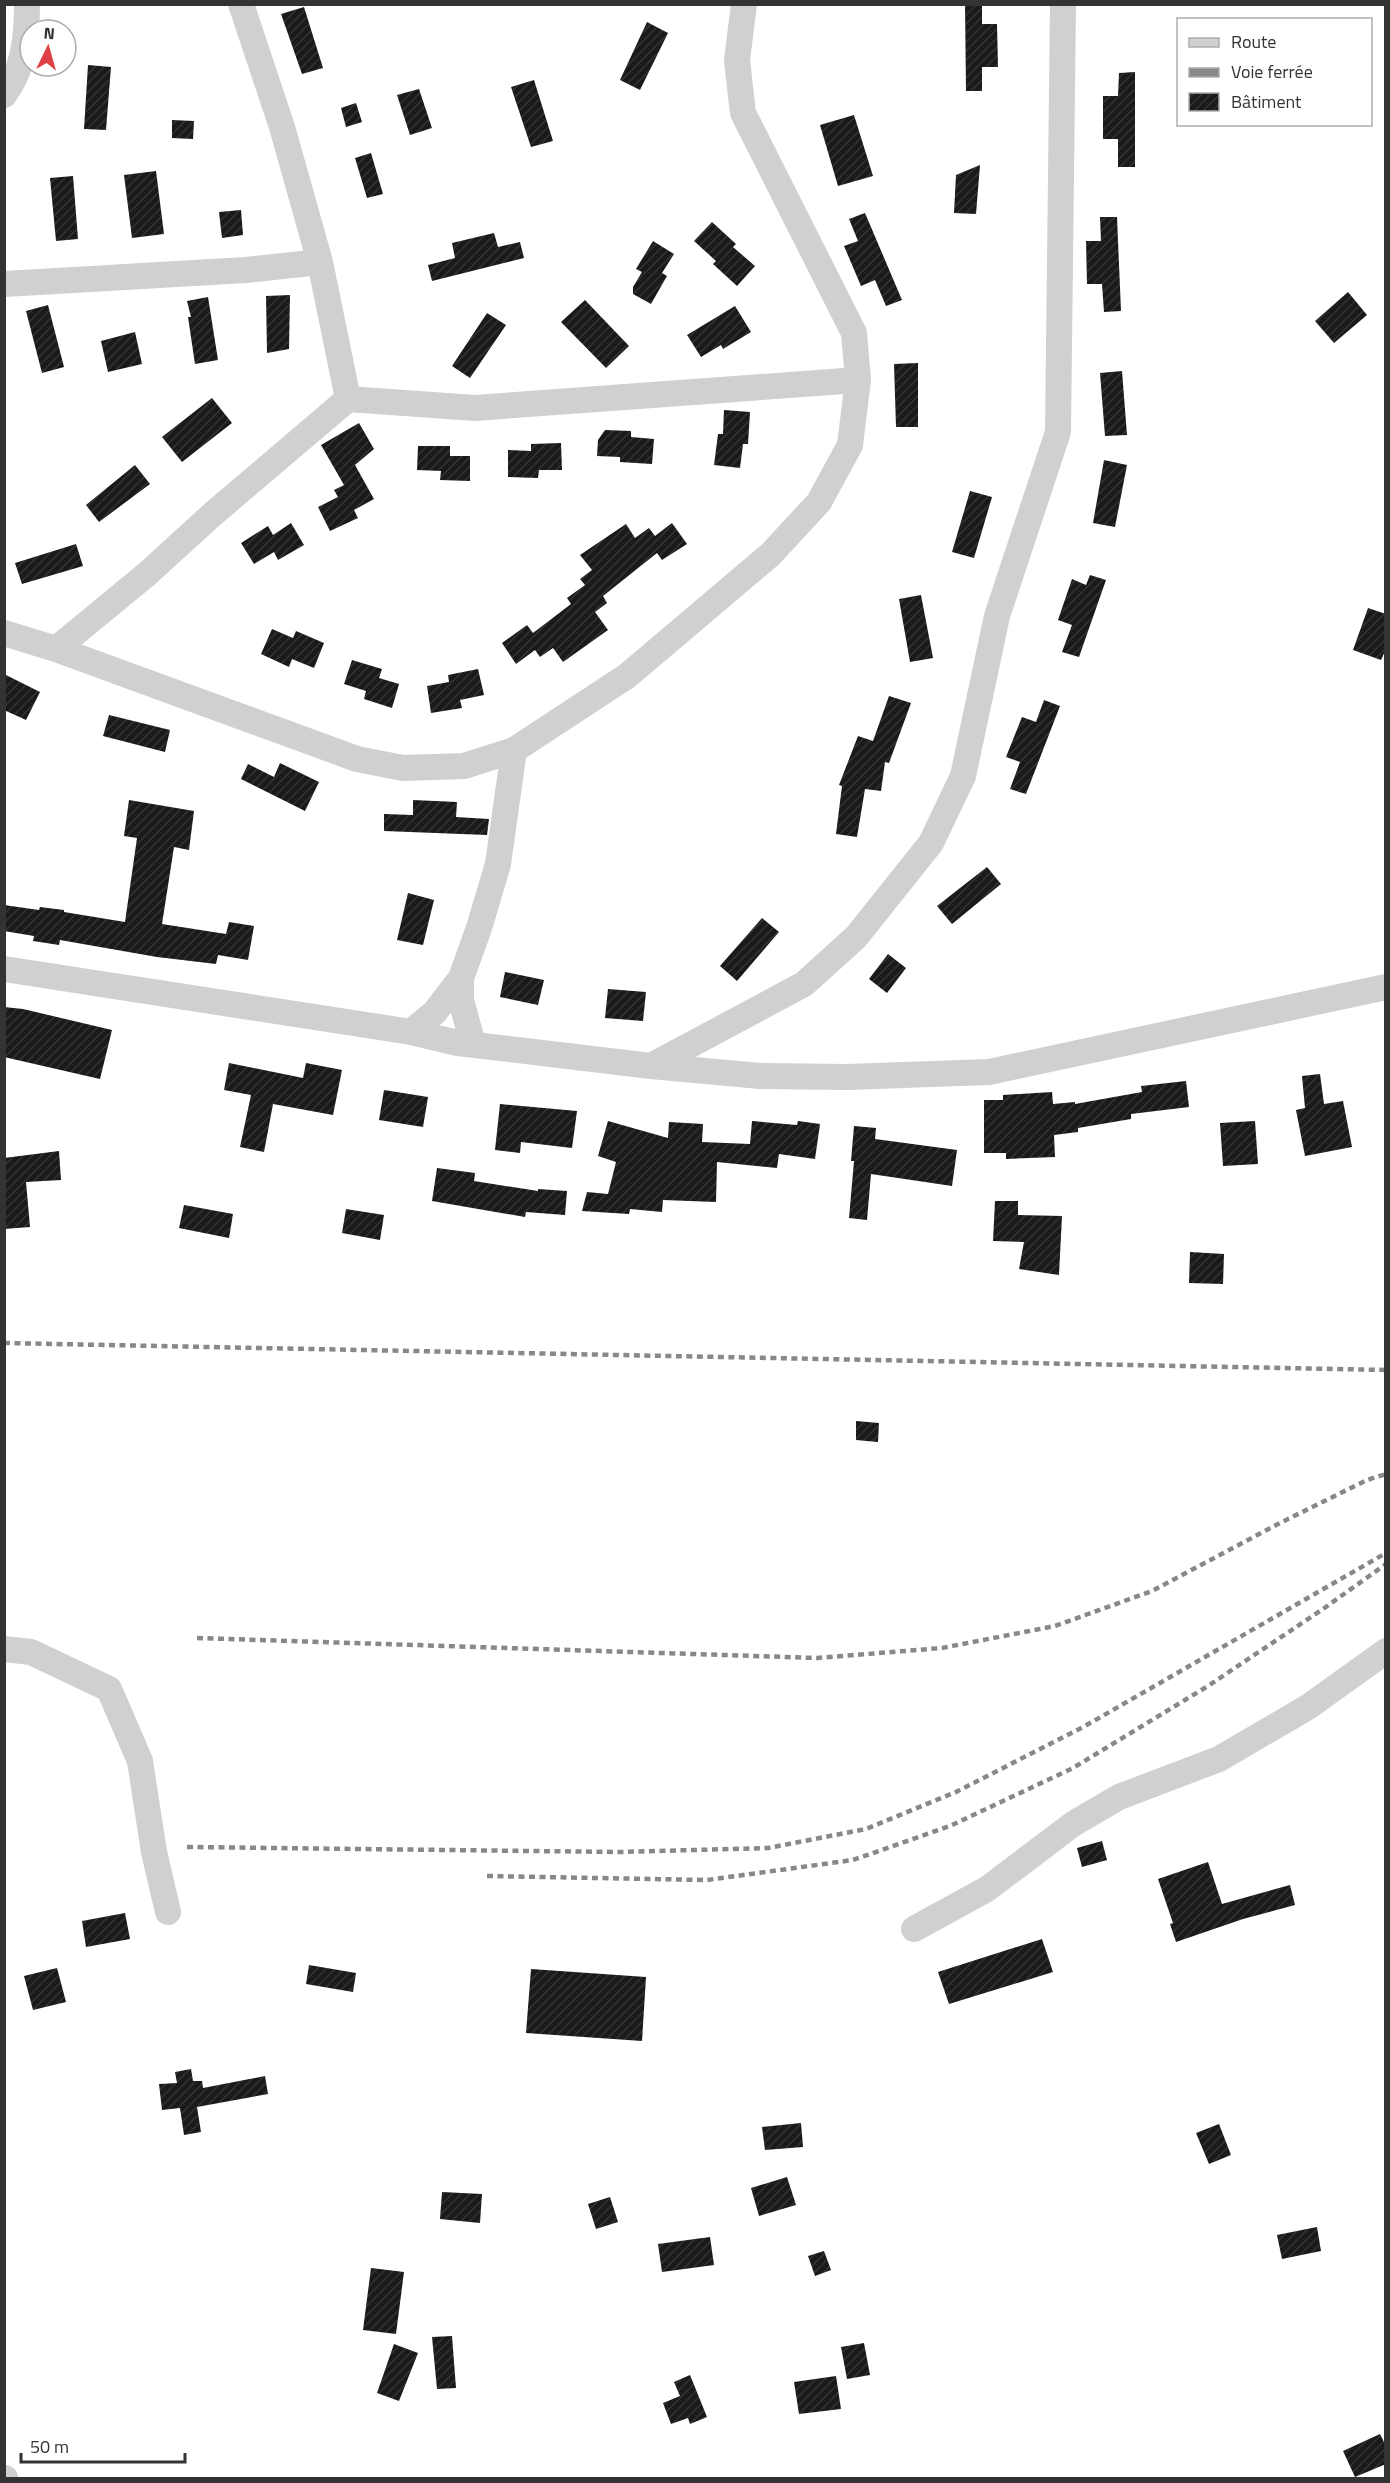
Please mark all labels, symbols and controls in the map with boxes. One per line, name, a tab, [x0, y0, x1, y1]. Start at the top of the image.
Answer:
north arrow	[18, 18, 78, 78]
legend	[1177, 18, 1372, 126]
text: N	[43, 21, 56, 45]
text: Route	[1231, 28, 1276, 55]
text: Voie ferrée	[1231, 58, 1313, 85]
text: Bâtiment	[1231, 88, 1302, 115]
scale bar	[21, 2426, 184, 2464]
text: 50 m	[30, 2433, 69, 2460]

